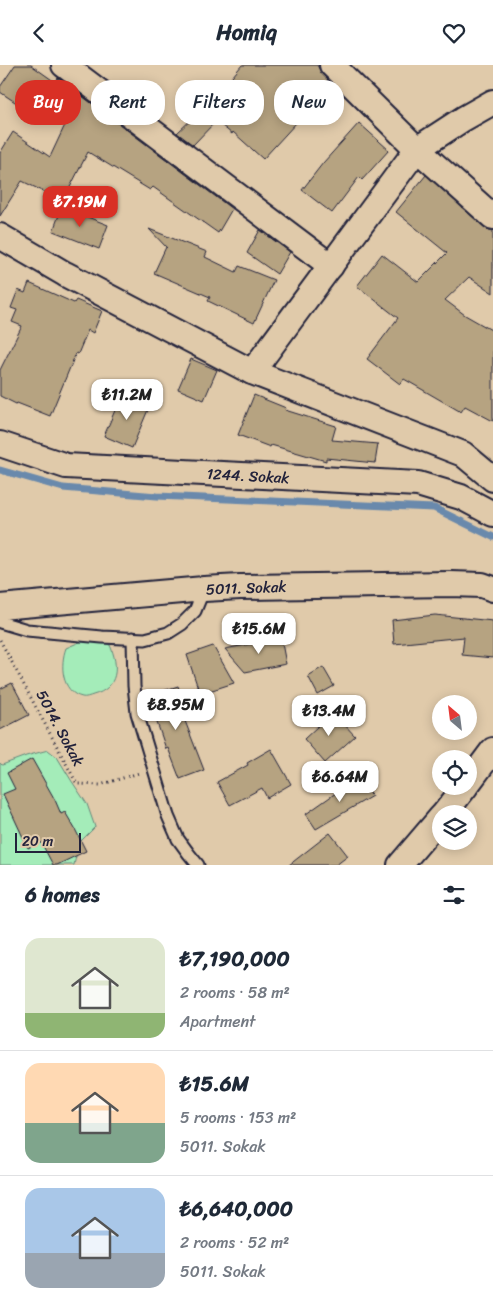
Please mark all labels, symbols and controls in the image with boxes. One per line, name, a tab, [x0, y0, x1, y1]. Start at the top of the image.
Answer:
text: Homiq	[216, 13, 277, 52]
icon: back	[25, 19, 53, 47]
icon: heart	[440, 19, 468, 47]
chip: Buy	[15, 80, 81, 125]
chip: Rent	[91, 80, 165, 125]
chip: Filters	[175, 80, 264, 125]
chip: New	[274, 80, 344, 125]
pin: ₺7.19M	[39, 185, 121, 228]
text: ₺7.19M	[54, 187, 106, 216]
pin: ₺11.2M	[86, 379, 168, 421]
text: ₺11.2M	[102, 380, 152, 409]
street label: 1244. Sokak	[206, 461, 290, 491]
street label: 5011. Sokak	[205, 574, 287, 602]
pin: ₺15.6M	[218, 613, 300, 655]
text: ₺15.6M	[233, 614, 285, 643]
street label: 5014. Sokak	[29, 685, 91, 771]
pin: ₺8.95M	[135, 689, 217, 731]
text: ₺8.95M	[148, 690, 204, 719]
pin: ₺13.4M	[288, 695, 370, 737]
north arrow	[432, 695, 478, 740]
map controls	[432, 695, 477, 850]
text: ₺13.4M	[303, 696, 355, 725]
button: locate	[432, 750, 477, 795]
pin: ₺6.64M	[299, 761, 381, 803]
text: ₺6.64M	[313, 762, 367, 791]
button: layers	[432, 805, 477, 850]
text: 20 m	[22, 829, 53, 854]
scale bar	[15, 830, 81, 853]
text: 6 homes	[25, 876, 100, 914]
icon: filters	[440, 881, 468, 909]
text: ₺7,190,000	[180, 940, 290, 978]
icon: home	[65, 958, 125, 1018]
text: 2 rooms · 58 m²	[180, 978, 290, 1007]
text: Apartment	[180, 1007, 256, 1036]
text: ₺15.6M	[180, 1065, 249, 1103]
icon: home	[65, 1083, 125, 1143]
text: 5 rooms · 153 m²	[180, 1103, 296, 1132]
text: 5011. Sokak	[180, 1132, 266, 1161]
text: ₺6,640,000	[180, 1190, 293, 1228]
icon: home	[65, 1208, 125, 1268]
text: 2 rooms · 52 m²	[180, 1228, 289, 1257]
text: 5011. Sokak	[180, 1257, 266, 1286]

